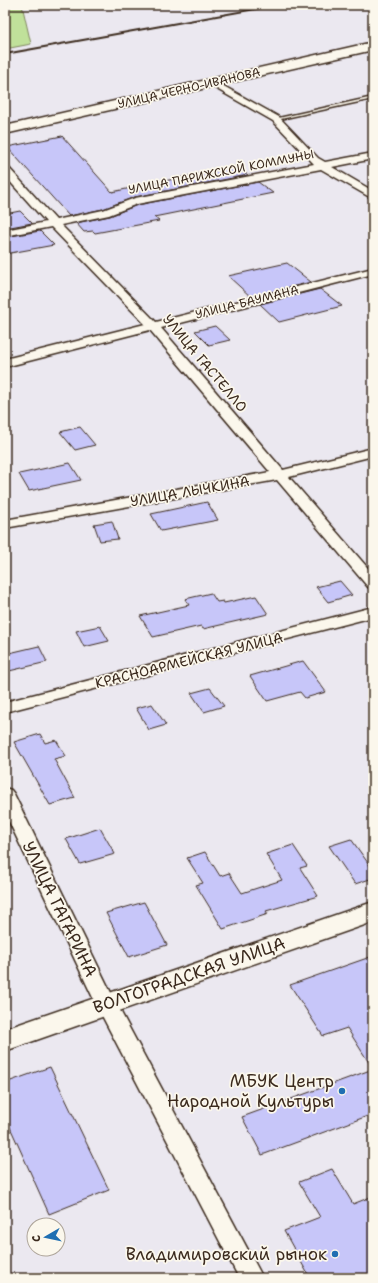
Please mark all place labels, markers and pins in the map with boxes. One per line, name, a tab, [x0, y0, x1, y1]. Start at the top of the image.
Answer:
place label: МБУК Центр Народной Культуры	[167, 1070, 334, 1112]
marker: МБУК Центр Народной Культуры	[337, 1086, 347, 1096]
place label: Владимировский рынок	[126, 1243, 327, 1265]
marker: Владимировский рынок	[330, 1249, 340, 1259]

